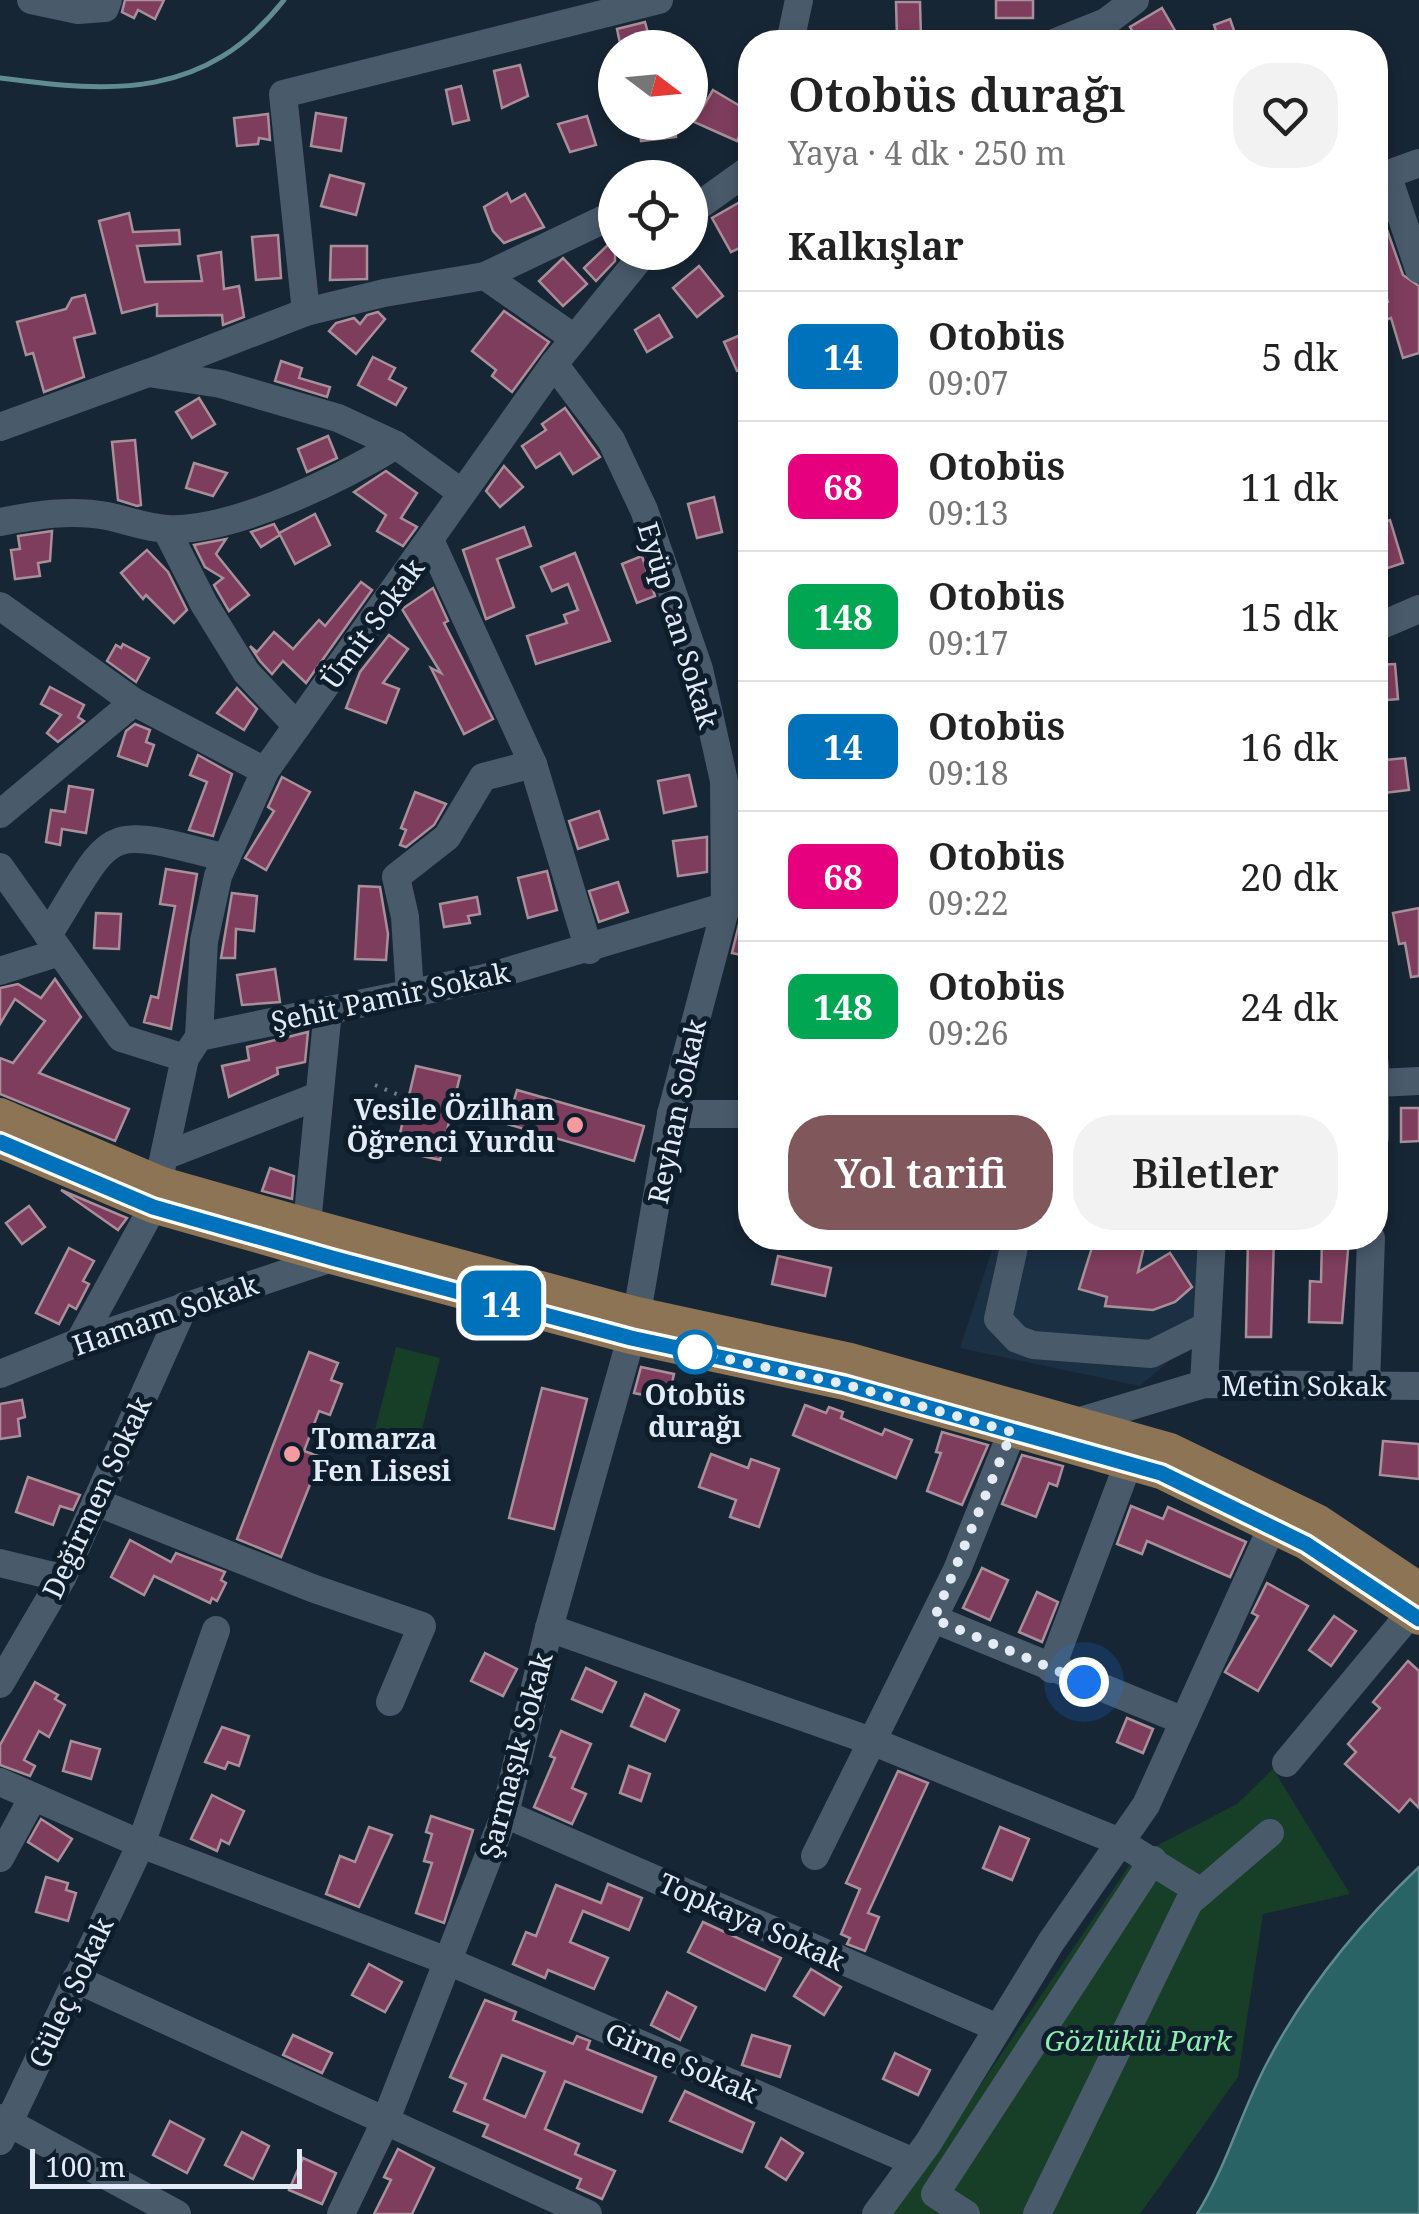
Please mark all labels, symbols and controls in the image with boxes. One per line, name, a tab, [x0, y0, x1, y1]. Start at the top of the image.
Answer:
north arrow	[598, 30, 708, 140]
map controls	[598, 30, 708, 270]
text: Otobüs durağı	[788, 61, 1125, 126]
button: heart	[1233, 63, 1338, 168]
text: Yaya · 4 dk · 250 m	[788, 131, 1066, 174]
button: locate	[598, 160, 708, 270]
text: Kalkışlar	[788, 219, 964, 271]
text: Otobüs	[928, 309, 1065, 361]
text: 5 dk	[1261, 330, 1338, 382]
text: 14	[823, 333, 863, 380]
text: 09:07	[928, 361, 1009, 404]
text: Otobüs	[928, 439, 1065, 491]
text: 11 dk	[1240, 460, 1338, 512]
text: 68	[823, 463, 863, 510]
text: 09:13	[928, 491, 1009, 534]
street label: Eyüp Can Sokak	[630, 517, 729, 733]
street label: Ümit Sokak	[312, 550, 433, 696]
text: Otobüs	[928, 569, 1065, 621]
text: 15 dk	[1240, 590, 1338, 642]
text: 148	[813, 593, 873, 640]
text: 09:17	[928, 621, 1009, 664]
text: Otobüs	[928, 699, 1065, 751]
text: 16 dk	[1240, 720, 1338, 772]
text: 14	[823, 723, 863, 770]
text: 09:18	[928, 751, 1009, 794]
text: Otobüs	[928, 829, 1065, 881]
text: 20 dk	[1240, 850, 1338, 902]
text: 68	[823, 853, 863, 900]
text: 09:22	[928, 881, 1009, 924]
street label: Şehit Pamir Sokak	[267, 952, 513, 1040]
text: Otobüs	[928, 959, 1065, 1011]
text: 24 dk	[1240, 980, 1338, 1032]
text: 148	[813, 983, 873, 1030]
text: 09:26	[928, 1011, 1009, 1054]
street label: Reyhan Sokak	[638, 1015, 714, 1207]
place label: Vesile Özilhan Öğrenci Yurdu	[346, 1090, 555, 1160]
marker: Vesile Özilhan Öğrenci Yurdu	[564, 1114, 586, 1136]
button: Yol tarifi	[788, 1115, 1053, 1230]
button: Biletler	[1073, 1115, 1338, 1230]
street label: Hamam Sokak	[67, 1264, 263, 1364]
line badge: 14	[456, 1270, 546, 1336]
text: 14	[481, 1280, 521, 1327]
marker: Otobüs durağı	[674, 1331, 716, 1373]
street label: Metin Sokak	[1221, 1366, 1387, 1404]
place label: Otobüs durağı	[645, 1375, 745, 1445]
street label: Değirmen Sokak	[32, 1389, 160, 1604]
place label: Tomarza Fen Lisesi	[312, 1419, 451, 1489]
marker: Tomarza Fen Lisesi	[281, 1443, 303, 1465]
street label: Şarmaşık Sokak	[469, 1647, 561, 1862]
your location	[1059, 1657, 1109, 1707]
street label: Topkaya Sokak	[653, 1863, 851, 1979]
street label: Güleç Sokak	[18, 1910, 122, 2074]
street label: Girne Sokak	[600, 2013, 765, 2111]
park label: Gözlüklü Park	[1045, 2021, 1232, 2059]
scale bar	[30, 2144, 302, 2188]
text: 100 m	[45, 2147, 126, 2185]

